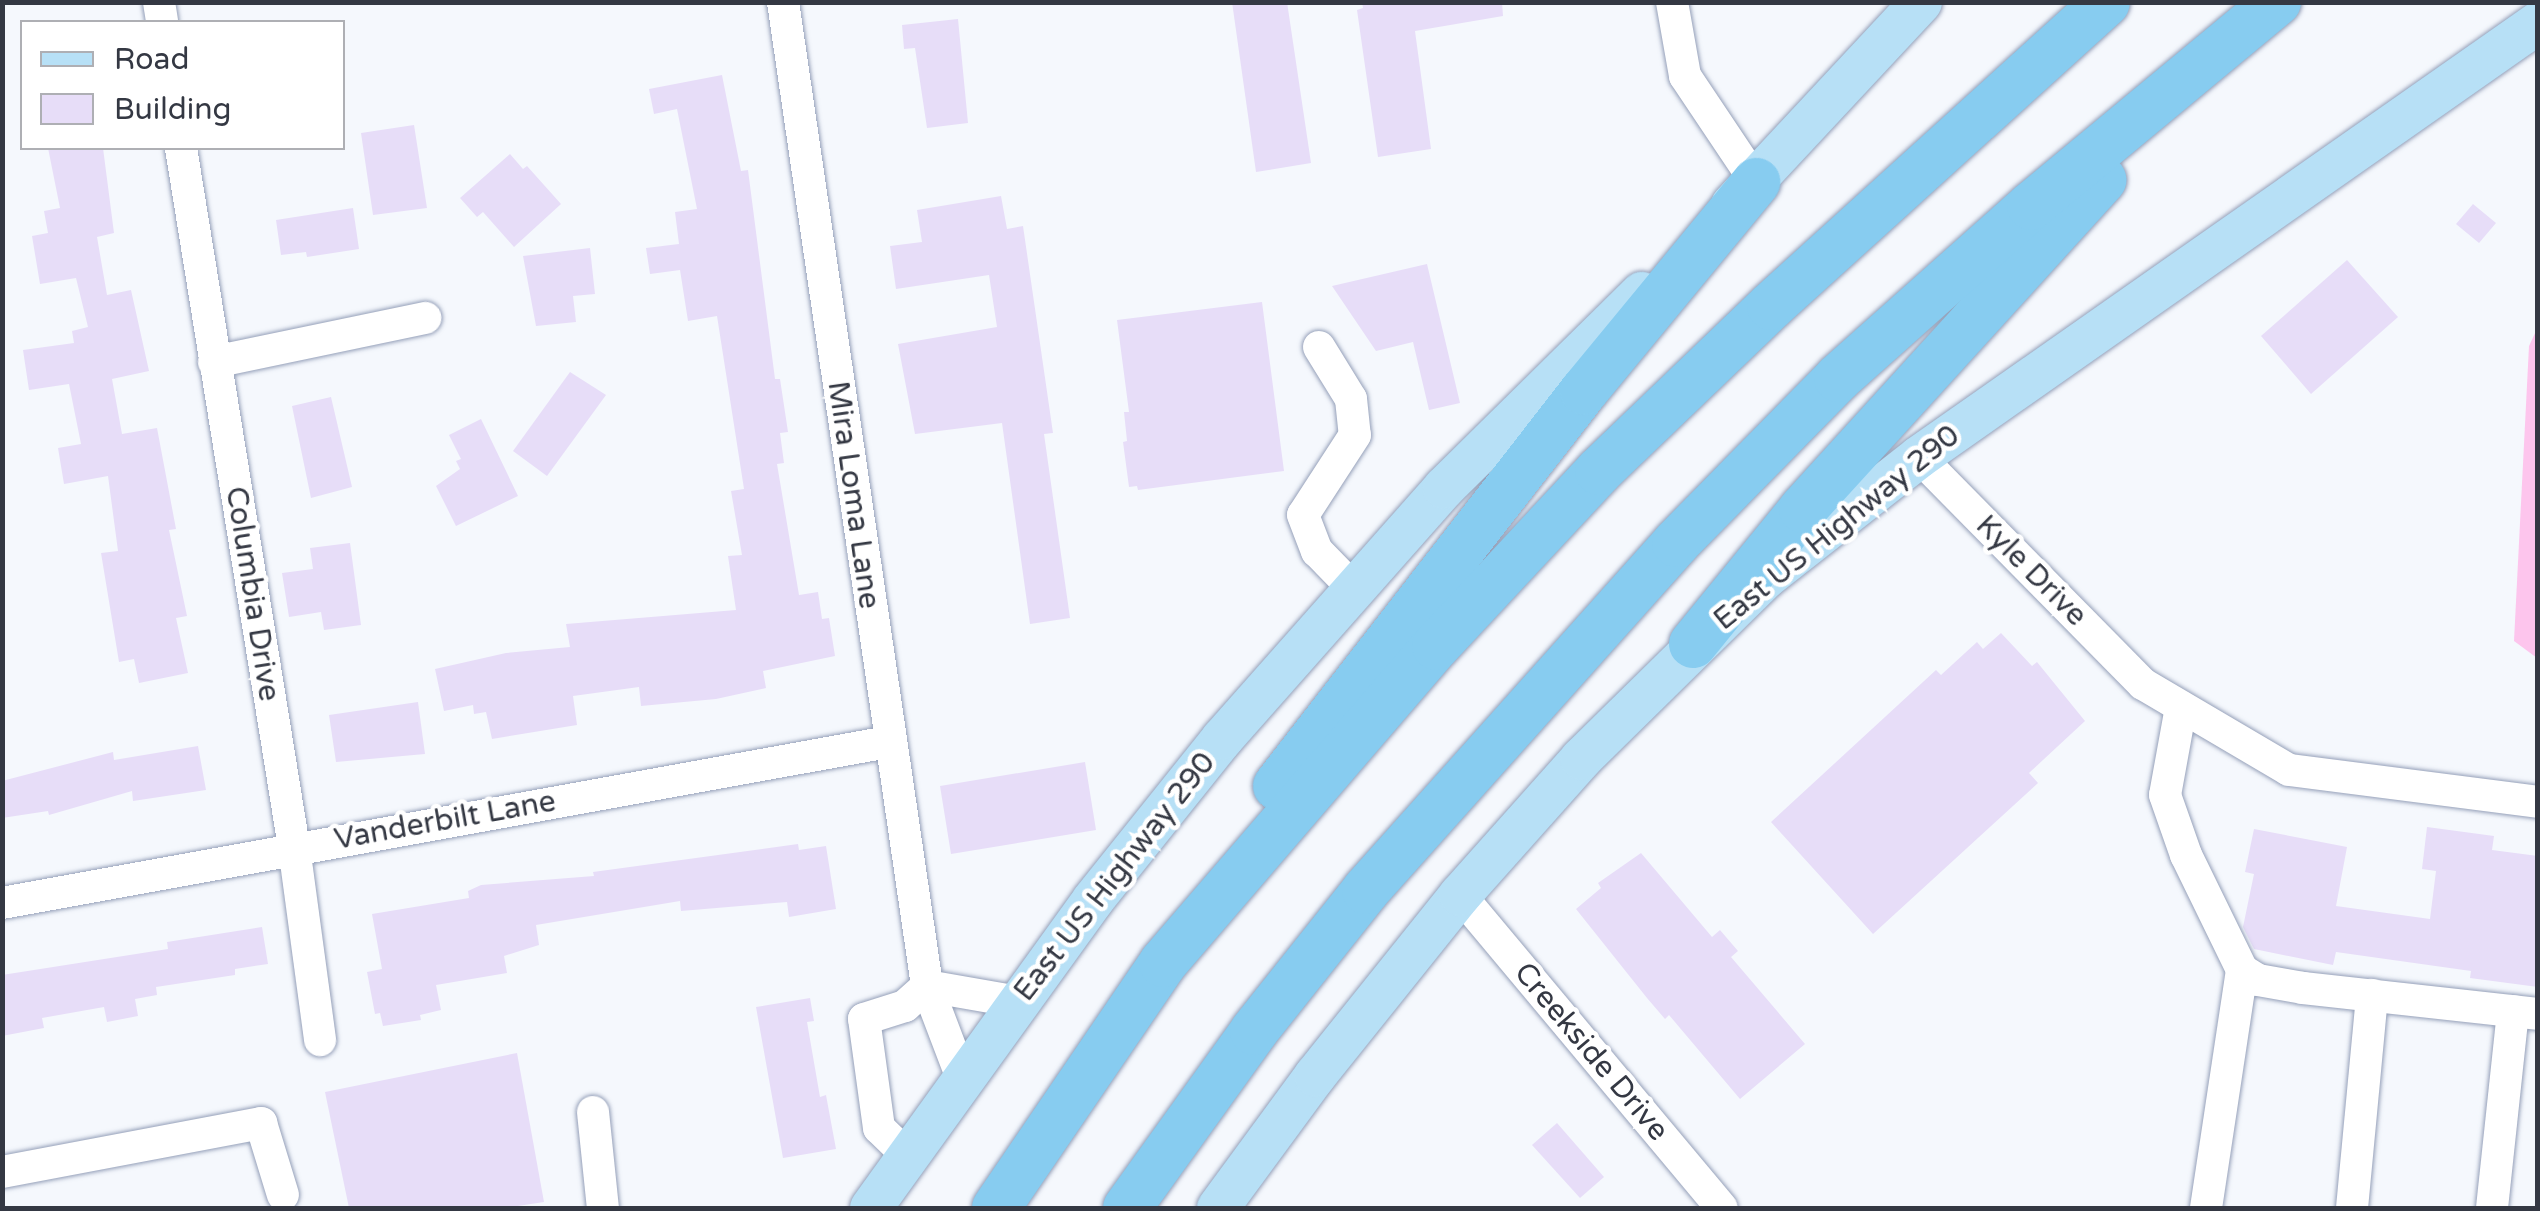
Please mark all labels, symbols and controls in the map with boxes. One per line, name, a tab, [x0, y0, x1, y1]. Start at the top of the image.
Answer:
legend	[20, 20, 345, 150]
text: Road	[114, 41, 189, 78]
text: Building	[114, 91, 231, 128]
street label: Mira Loma Lane	[819, 379, 887, 611]
street label: East US Highway 290	[1707, 418, 1967, 638]
street label: Columbia Drive	[217, 484, 287, 704]
street label: Kyle Drive	[1968, 508, 2094, 634]
street label: East US Highway 290	[1007, 745, 1223, 1009]
street label: Vanderbilt Lane	[331, 784, 559, 858]
street label: Creekside Drive	[1506, 956, 1676, 1148]

